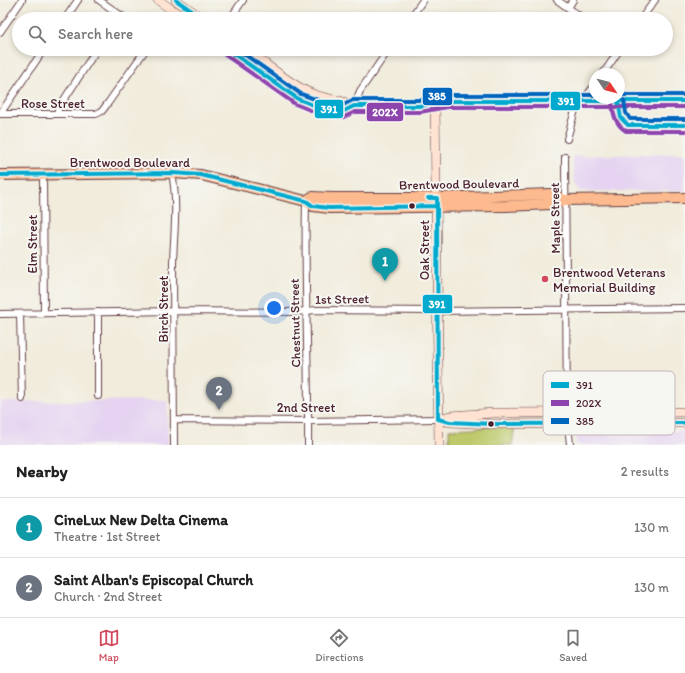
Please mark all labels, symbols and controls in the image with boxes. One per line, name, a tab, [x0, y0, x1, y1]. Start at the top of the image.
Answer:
search box	[12, 12, 673, 56]
icon: search	[26, 23, 48, 45]
text: Search here	[58, 25, 133, 43]
north arrow	[589, 68, 625, 104]
line badge: 385	[422, 87, 453, 106]
text: 385	[428, 90, 446, 103]
line badge: 391	[550, 91, 581, 111]
text: 391	[558, 95, 575, 108]
street label: Rose Street	[21, 96, 85, 111]
line badge: 391	[314, 99, 344, 119]
line badge: 202X	[366, 102, 404, 122]
text: 391	[321, 103, 338, 116]
text: 202X	[372, 106, 399, 119]
street label: Brentwood Boulevard	[70, 155, 190, 170]
street label: Brentwood Boulevard	[399, 175, 519, 193]
street label: Maple Street	[547, 182, 563, 254]
unlabelled marker	[407, 201, 417, 211]
street label: Elm Street	[25, 214, 40, 273]
street label: Oak Street	[417, 220, 432, 280]
pin: 1	[372, 248, 398, 281]
place label: Brentwood Veterans Memorial Building	[553, 265, 666, 295]
marker: Brentwood Veterans Memorial Building	[540, 274, 550, 284]
street label: Birch Street	[156, 275, 171, 343]
street label: Chestnut Street	[287, 278, 303, 368]
street label: 1st Street	[315, 291, 369, 307]
line badge: 391	[422, 294, 453, 314]
your location	[264, 298, 284, 318]
text: 391	[429, 298, 446, 311]
legend	[543, 371, 675, 435]
pin: 2	[206, 377, 232, 410]
text: 391	[576, 379, 593, 392]
text: 202X	[576, 397, 601, 410]
street label: 2nd Street	[277, 400, 335, 415]
text: 385	[576, 415, 594, 428]
unlabelled marker	[486, 419, 496, 429]
text: Nearby	[16, 461, 68, 481]
text: 2 results	[621, 464, 669, 479]
text: CineLux New Delta Cinema	[54, 511, 228, 529]
text: 1	[26, 520, 32, 535]
text: 130 m	[634, 520, 669, 535]
text: Theatre · 1st Street	[54, 529, 160, 544]
text: Saint Alban's Episcopal Church	[54, 571, 253, 589]
text: 2	[26, 580, 32, 595]
text: 130 m	[634, 580, 669, 595]
text: Church · 2nd Street	[54, 589, 162, 604]
tab: Map	[98, 627, 120, 664]
tab: Directions	[315, 627, 364, 664]
tab: Saved	[559, 627, 587, 664]

